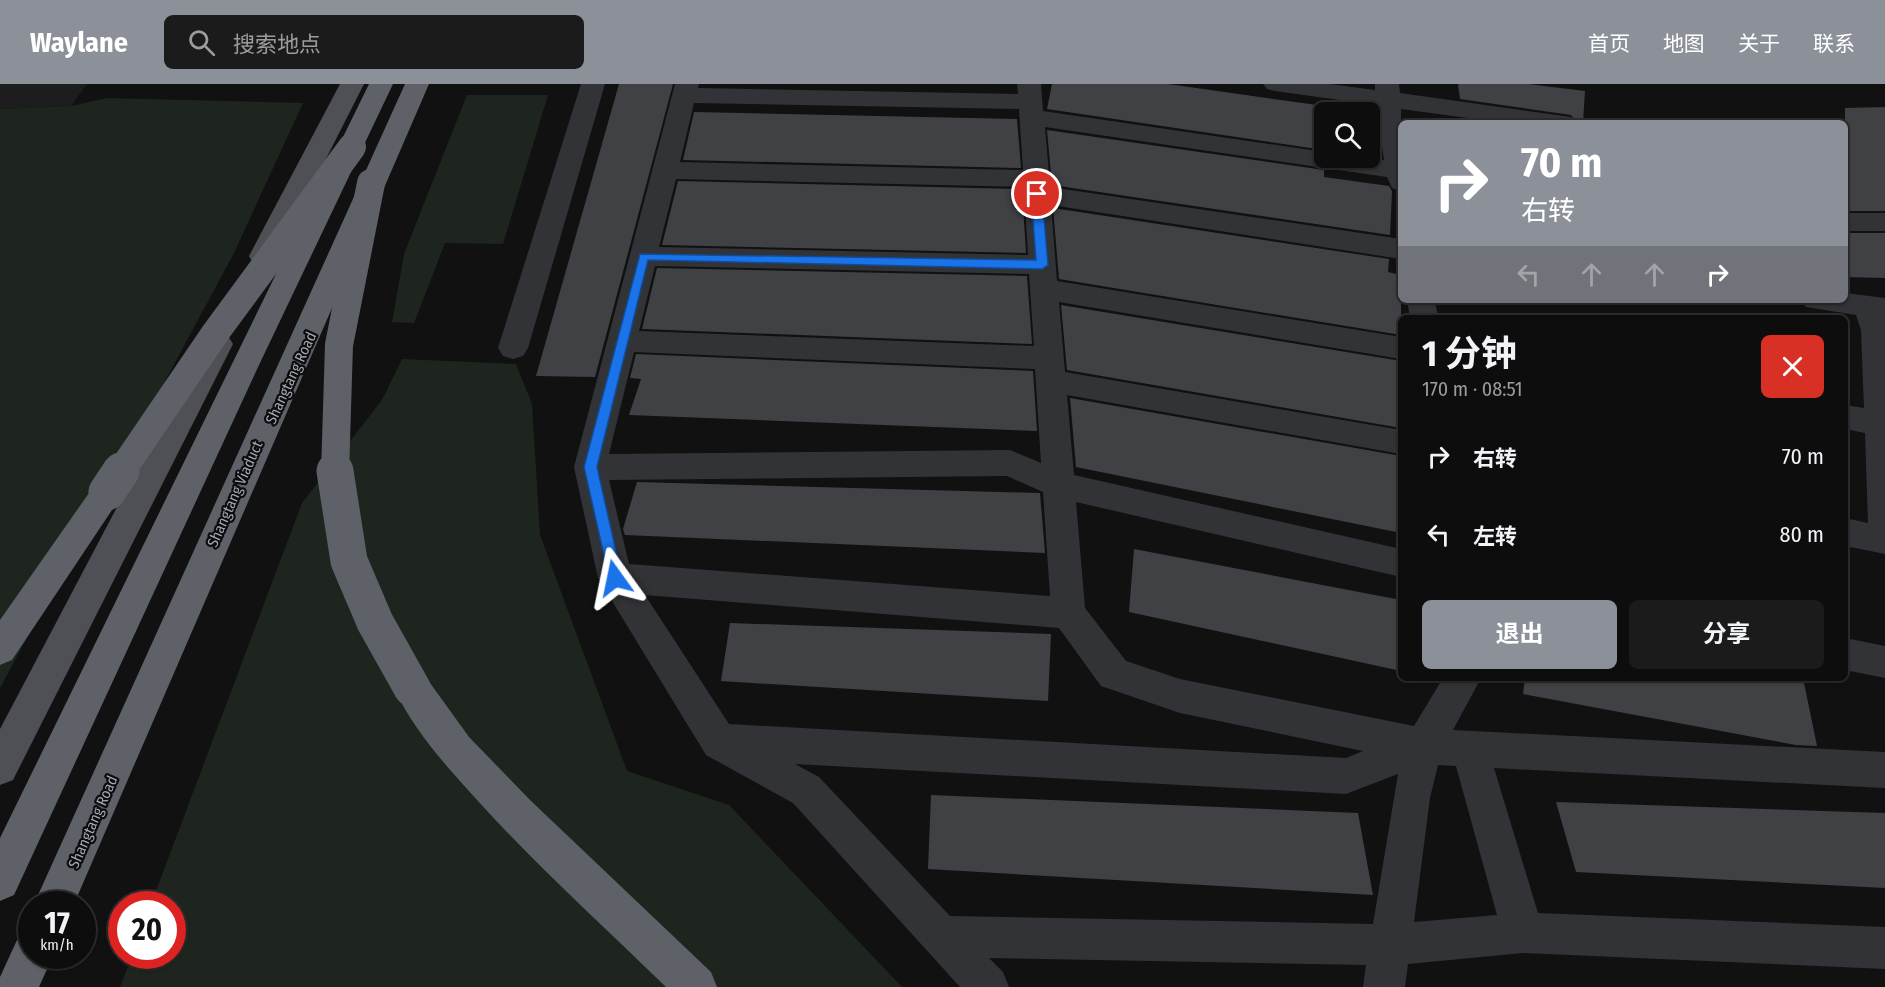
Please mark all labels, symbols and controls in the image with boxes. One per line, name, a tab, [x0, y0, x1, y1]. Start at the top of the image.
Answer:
search box	[164, 15, 584, 69]
text: Waylane	[30, 26, 128, 59]
icon: search	[185, 26, 218, 59]
text: 搜索地点	[233, 31, 321, 58]
text: 首页	[1588, 31, 1630, 57]
text: 地图	[1663, 31, 1705, 57]
text: 关于	[1738, 31, 1780, 57]
text: 联系	[1813, 31, 1855, 57]
map controls	[1314, 102, 1380, 168]
button: search	[1314, 102, 1380, 168]
text: 70 m	[1521, 138, 1602, 188]
icon: right	[1422, 144, 1500, 222]
pin	[1011, 168, 1062, 219]
icon: arrive	[1020, 177, 1053, 210]
text: 右转	[1521, 195, 1575, 227]
icon: left	[1512, 258, 1545, 291]
icon: ahead	[1575, 258, 1608, 291]
icon: ahead	[1638, 258, 1671, 291]
icon: right	[1701, 258, 1734, 291]
street label: Shangtang Road	[262, 329, 320, 427]
text: 1 分钟	[1422, 332, 1517, 376]
button: close	[1761, 335, 1824, 398]
text: 170 m · 08:51	[1422, 377, 1523, 401]
street label: Shangtang Viaduct	[204, 438, 266, 550]
icon: right	[1422, 440, 1455, 473]
text: 70 m	[1782, 443, 1824, 470]
text: 右转	[1473, 445, 1517, 472]
icon: left	[1422, 518, 1455, 551]
text: 80 m	[1779, 521, 1824, 548]
text: 左转	[1473, 523, 1517, 550]
position arrow	[583, 546, 647, 610]
button: 退出	[1422, 600, 1617, 669]
button: 分享	[1629, 600, 1824, 669]
street label: Shangtang Road	[65, 773, 121, 871]
speed limit sign: 20	[108, 891, 186, 969]
text: 17	[44, 905, 70, 941]
text: km/h	[40, 936, 74, 954]

